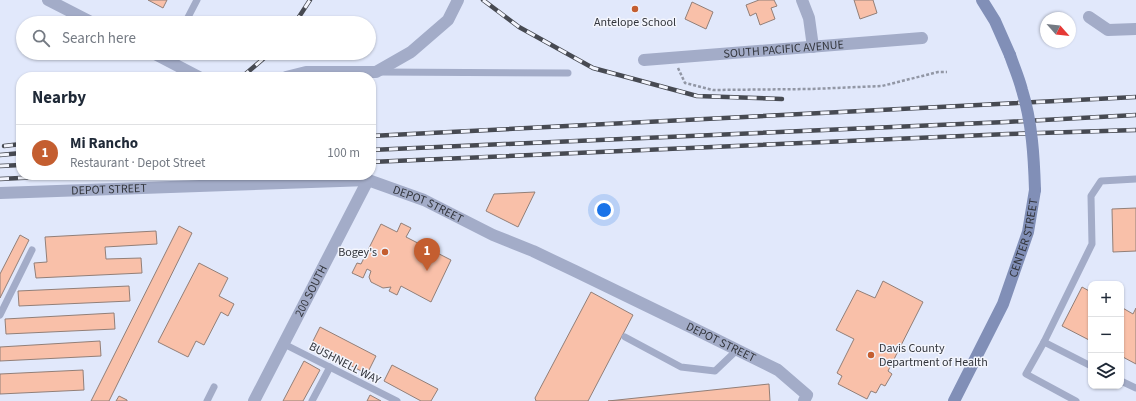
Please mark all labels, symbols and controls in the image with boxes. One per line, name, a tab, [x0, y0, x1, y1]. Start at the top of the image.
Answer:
marker: Antelope School	[630, 4, 640, 14]
north arrow	[1040, 12, 1076, 48]
place label: Antelope School	[594, 14, 676, 31]
search box	[16, 16, 376, 60]
icon: search	[30, 27, 52, 49]
text: Search here	[62, 28, 136, 49]
street label: SOUTH PACIFIC AVENUE	[723, 36, 844, 63]
text: Nearby	[32, 86, 86, 110]
text: Mi Rancho	[70, 133, 138, 154]
text: 1	[42, 144, 48, 162]
text: 100 m	[327, 144, 360, 162]
text: Restaurant · Depot Street	[70, 154, 205, 172]
street label: DEPOT STREET	[71, 180, 148, 199]
street label: DEPOT STREET	[390, 182, 467, 228]
street label: CENTER STREET	[1005, 197, 1043, 280]
your location	[594, 200, 614, 220]
pin: 1	[414, 238, 440, 271]
place label: Bogey's	[338, 244, 377, 261]
marker: Bogey's	[380, 247, 390, 257]
street label: 200 SOUTH	[291, 262, 332, 320]
map controls	[1088, 281, 1124, 389]
button: +	[1088, 281, 1124, 317]
button: −	[1088, 317, 1124, 353]
street label: DEPOT STREET	[683, 318, 759, 367]
street label: BUSHNELL WAY	[306, 338, 384, 389]
place label: Davis County Department of Health	[879, 340, 988, 371]
marker: Davis County Department of Health	[866, 350, 876, 360]
button: layers	[1088, 353, 1124, 389]

